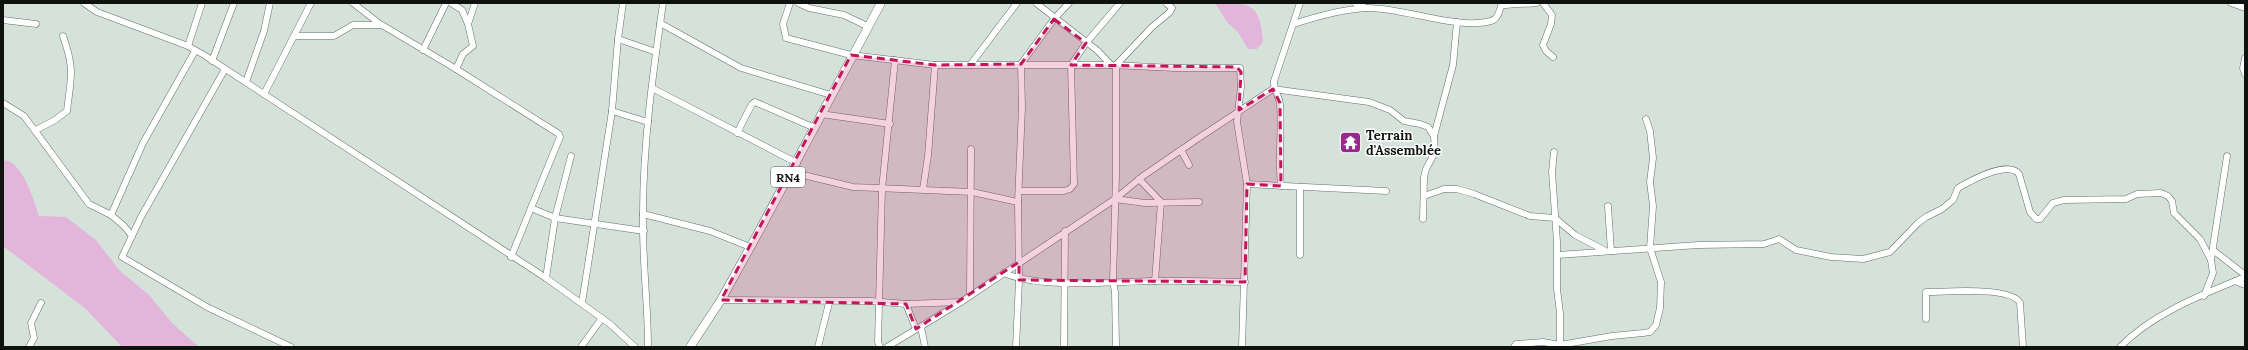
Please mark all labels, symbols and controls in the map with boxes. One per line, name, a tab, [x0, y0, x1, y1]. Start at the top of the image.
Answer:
place label: Terrain d'Assemblée	[1366, 127, 1441, 159]
temple icon: Terrain d'Assemblée	[1338, 129, 1364, 155]
road number: RN4	[771, 167, 805, 187]

